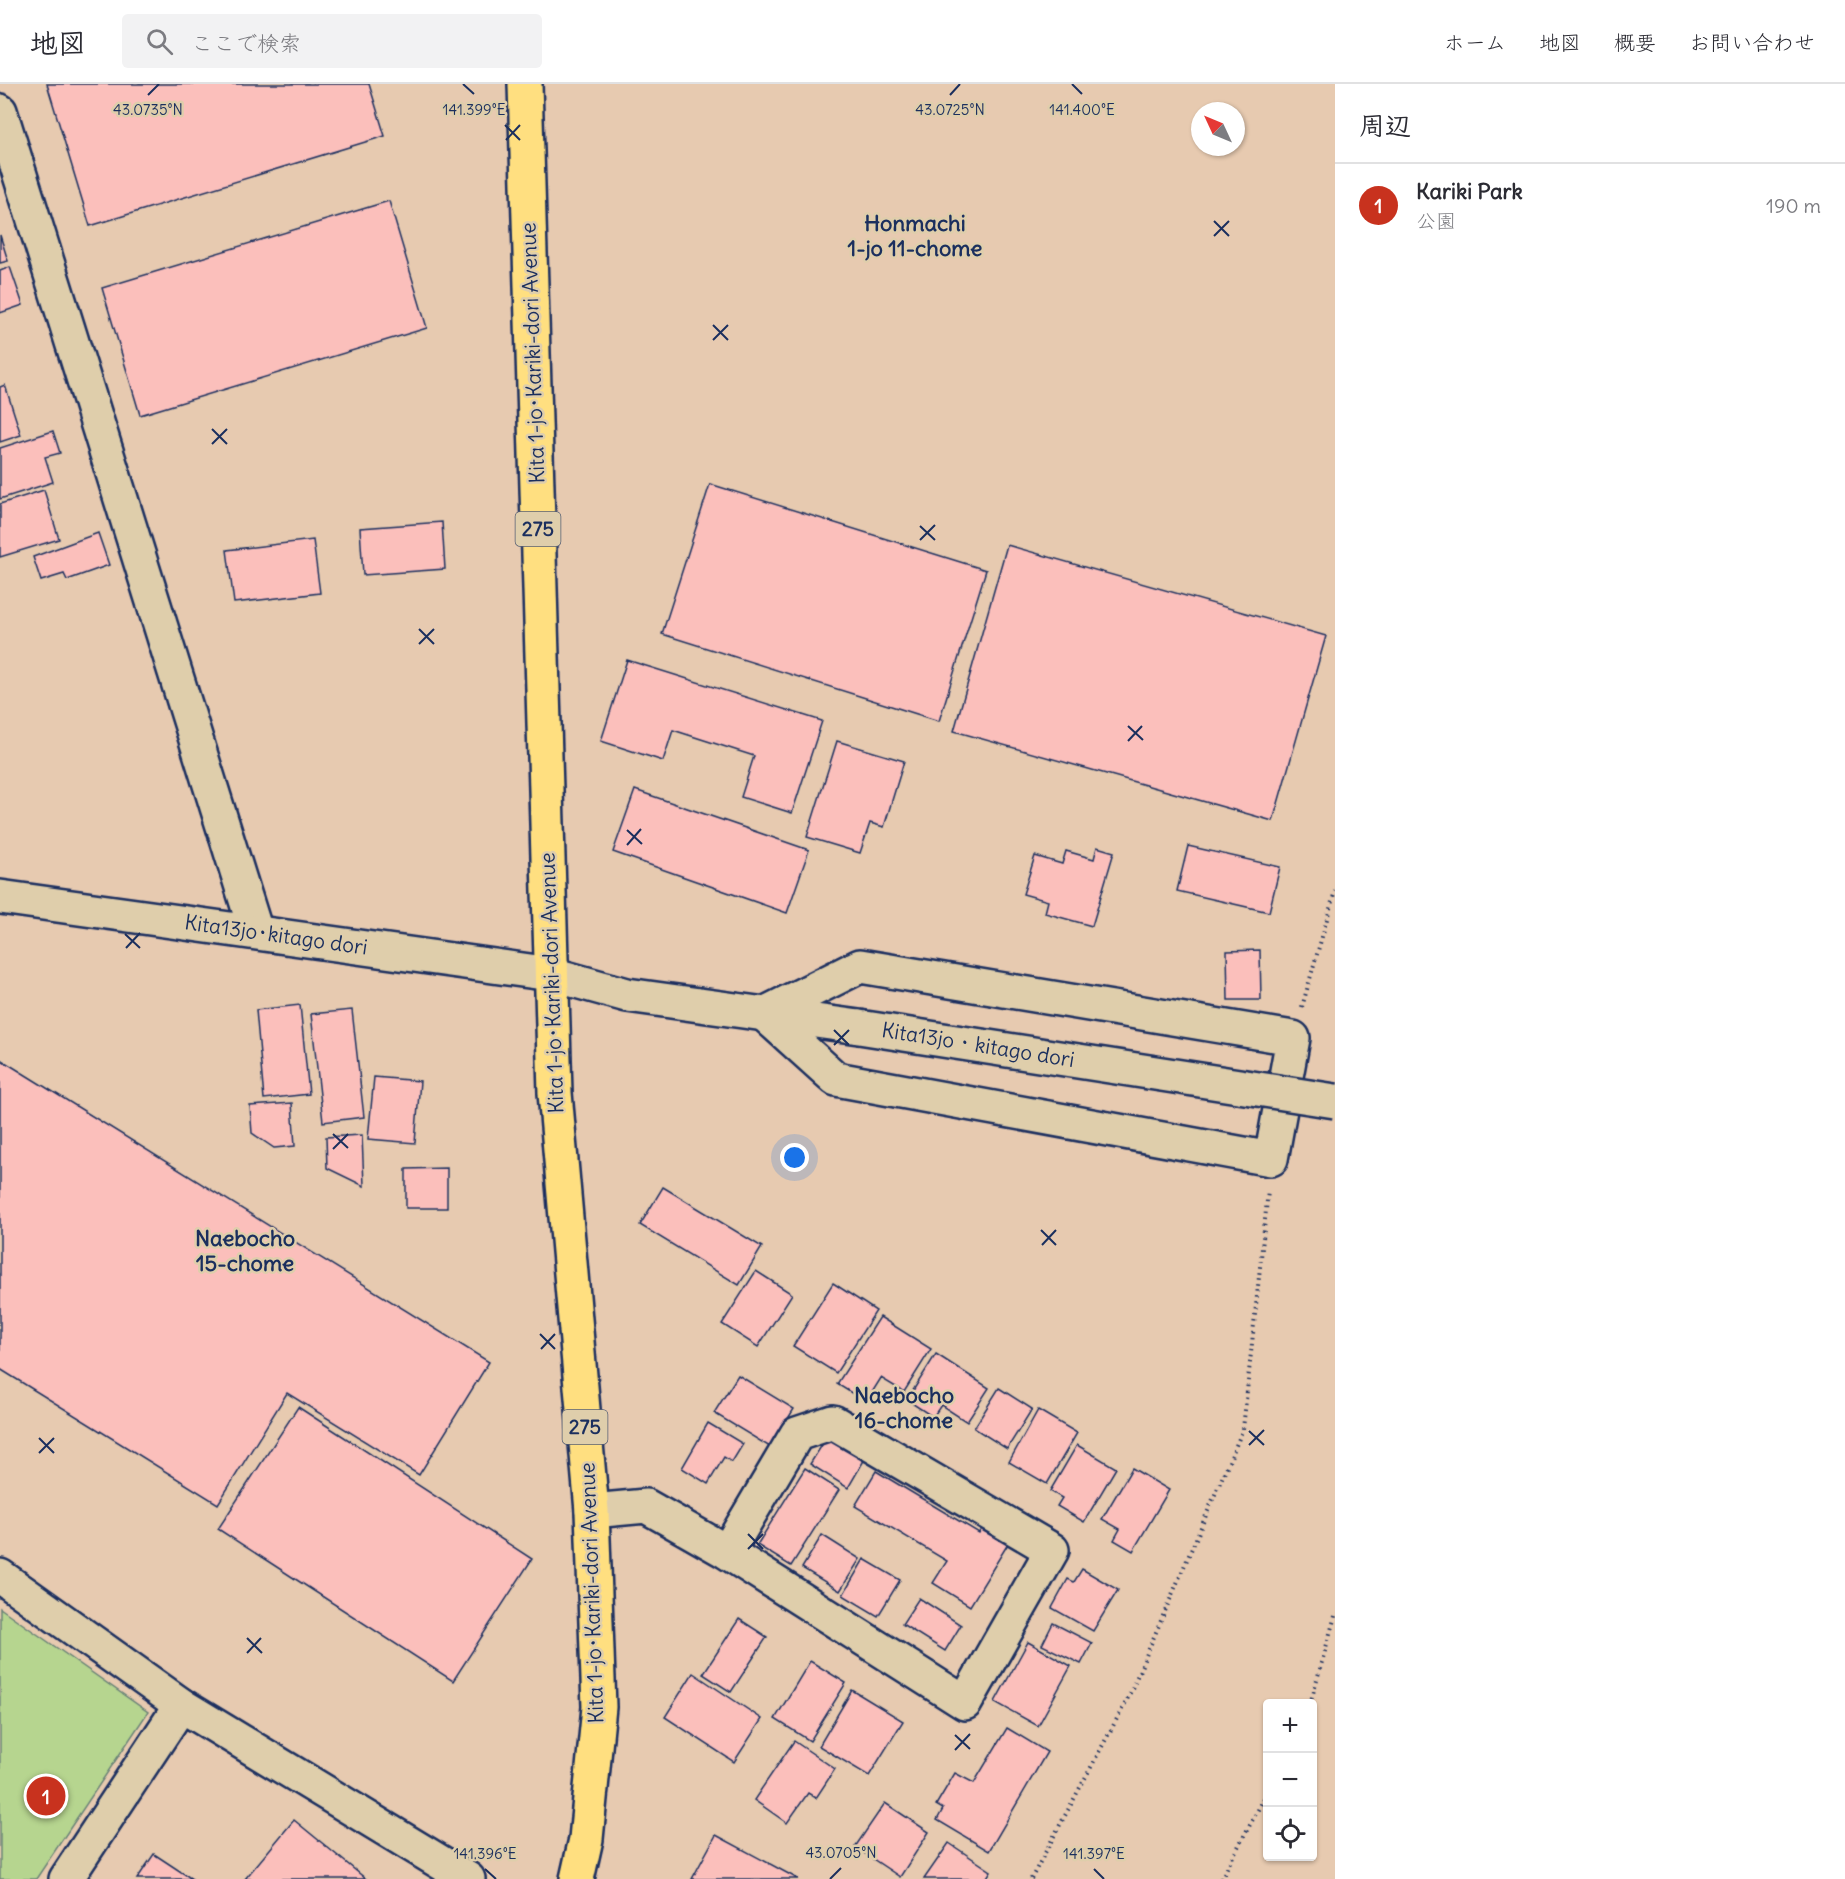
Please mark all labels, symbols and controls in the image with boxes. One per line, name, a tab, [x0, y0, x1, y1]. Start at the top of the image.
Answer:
search box	[122, 14, 542, 68]
text: 地図	[30, 25, 86, 61]
icon: search	[143, 25, 176, 58]
text: ここで検索	[191, 29, 301, 57]
text: ホーム	[1444, 29, 1506, 56]
text: 地図	[1539, 29, 1581, 56]
text: 概要	[1614, 29, 1656, 56]
text: お問い合わせ	[1689, 29, 1815, 56]
text: 43.0735°N	[113, 100, 183, 119]
text: 141.399°E	[442, 100, 506, 119]
text: 43.0725°N	[915, 100, 985, 119]
text: 141.400°E	[1049, 100, 1115, 119]
north arrow	[1191, 102, 1245, 156]
text: 周辺	[1359, 109, 1411, 142]
text: Kariki Park	[1416, 177, 1523, 205]
text: 1	[1375, 193, 1382, 218]
text: 190 m	[1766, 193, 1821, 218]
text: 公園	[1416, 208, 1456, 233]
district label: Honmachi 1-jo 11-chome	[848, 209, 983, 262]
street label: Kita 1-jo･Kariki-dori Avenue	[514, 222, 551, 484]
road number: 275	[516, 512, 560, 546]
street label: Kita 1-jo･Kariki-dori Avenue	[533, 852, 570, 1114]
street label: Kita13jo･kitago dori	[183, 908, 369, 961]
street label: Kita13jo・kitago dori	[880, 1016, 1076, 1073]
your location	[780, 1143, 809, 1172]
district label: Naebocho 15-chome	[195, 1224, 295, 1277]
district label: Naebocho 16-chome	[854, 1381, 954, 1434]
road number: 275	[562, 1410, 608, 1444]
street label: Kita 1-jo･Kariki-dori Avenue	[573, 1462, 610, 1724]
map controls	[1263, 1699, 1317, 1861]
button: +	[1263, 1699, 1317, 1753]
button: −	[1263, 1753, 1317, 1807]
pin: 1	[26, 1774, 66, 1818]
button: locate	[1263, 1807, 1317, 1861]
text: 43.0705°N	[805, 1843, 877, 1862]
text: 141.396°E	[453, 1844, 517, 1863]
text: 141.397°E	[1063, 1844, 1125, 1863]

